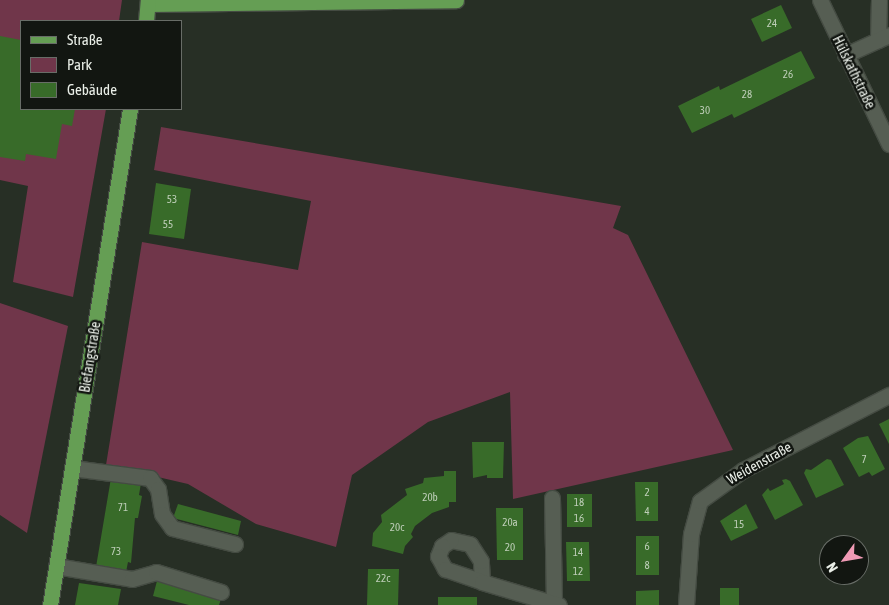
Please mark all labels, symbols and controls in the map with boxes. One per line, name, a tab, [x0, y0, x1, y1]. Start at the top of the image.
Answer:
house number: 24	[767, 16, 777, 30]
legend	[20, 20, 182, 110]
text: Straße	[67, 31, 103, 48]
street label: Hülskathstraße	[829, 33, 879, 111]
text: Park	[67, 56, 92, 73]
house number: 26	[783, 67, 793, 81]
text: Gebäude	[67, 81, 117, 98]
house number: 28	[742, 87, 752, 101]
house number: 30	[700, 103, 710, 117]
house number: 53	[167, 192, 177, 206]
house number: 55	[163, 217, 173, 231]
street label: Biefangstraße	[76, 320, 104, 394]
street label: Weidenstraße	[724, 438, 794, 488]
house number: 7	[861, 452, 867, 466]
house number: 2	[644, 485, 650, 499]
house number: 20b	[422, 490, 438, 504]
house number: 18	[574, 495, 584, 509]
house number: 71	[118, 500, 128, 514]
house number: 4	[644, 504, 650, 518]
house number: 16	[574, 511, 584, 525]
house number: 20a	[502, 515, 518, 529]
house number: 15	[734, 517, 744, 531]
house number: 20c	[390, 520, 404, 534]
north arrow	[819, 535, 869, 585]
house number: 6	[644, 539, 650, 553]
house number: 20	[505, 540, 515, 554]
house number: 73	[111, 544, 121, 558]
house number: 14	[573, 545, 583, 559]
house number: 8	[644, 558, 650, 572]
text: N	[823, 560, 841, 575]
house number: 12	[573, 564, 583, 578]
house number: 22c	[376, 571, 390, 585]

